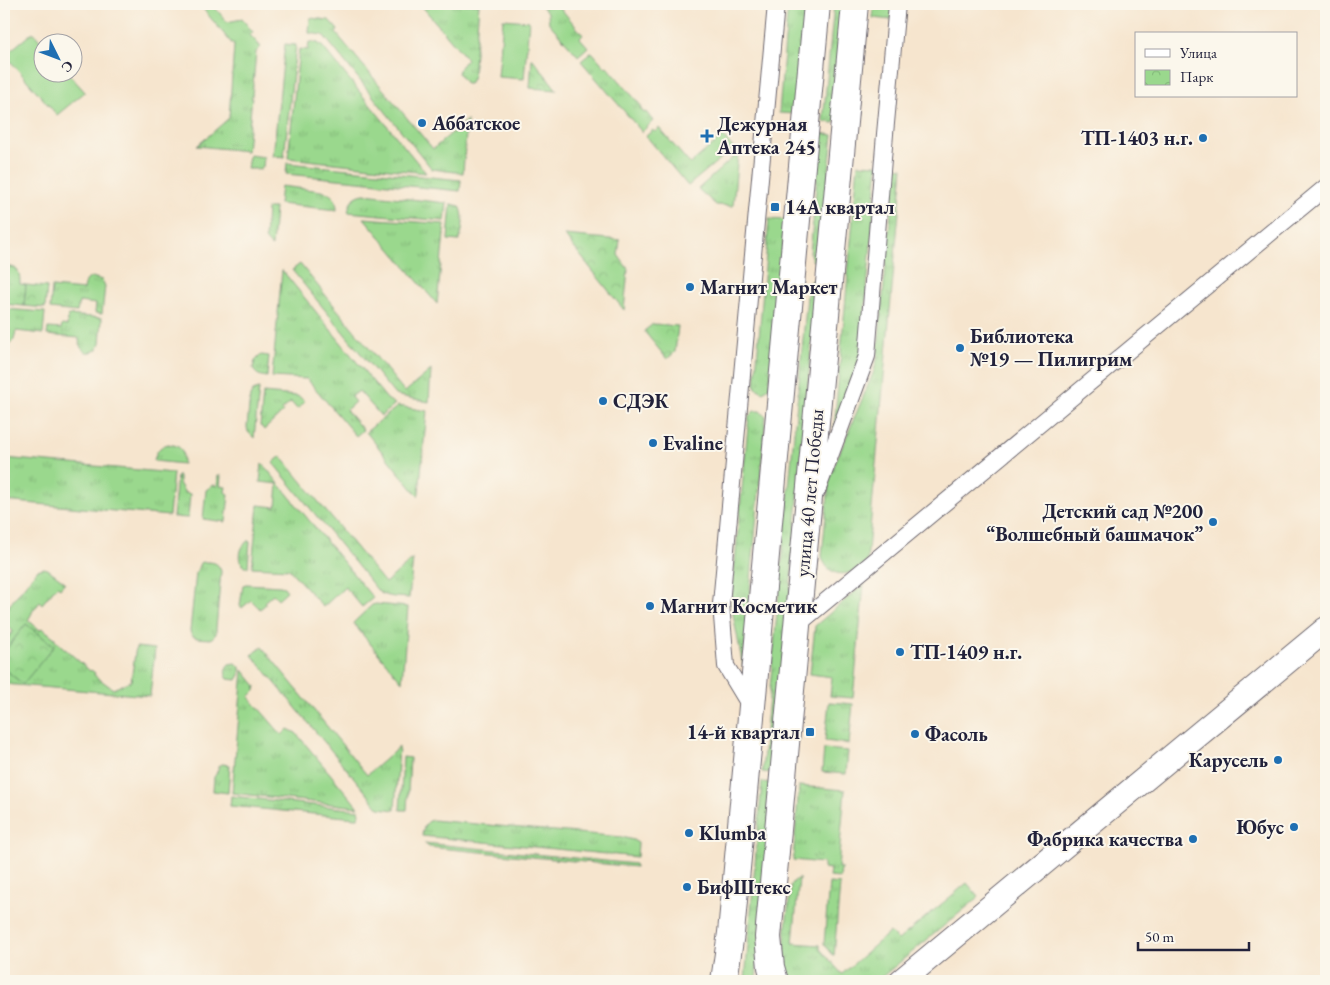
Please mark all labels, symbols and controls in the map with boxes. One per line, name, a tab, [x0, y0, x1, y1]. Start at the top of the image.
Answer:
north arrow	[32, 32, 82, 82]
legend	[1135, 32, 1298, 98]
text: Улица	[1179, 43, 1217, 62]
text: С	[58, 57, 78, 76]
text: Парк	[1180, 67, 1213, 86]
place label: Аббатское	[431, 110, 520, 136]
place label: Дежурная Аптека 245	[716, 111, 816, 160]
marker: Аббатское	[416, 117, 428, 129]
place label: ТП-1403 н.г.	[1081, 125, 1193, 151]
marker: Дежурная Аптека 245	[701, 130, 713, 142]
marker: ТП-1403 н.г.	[1197, 132, 1209, 144]
place label: 14А квартал	[785, 194, 895, 220]
marker: 14А квартал	[769, 201, 781, 213]
place label: Магнит Маркет	[700, 274, 837, 300]
marker: Магнит Маркет	[684, 281, 696, 293]
place label: Библиотека №19 — Пилигрим	[970, 323, 1133, 372]
marker: Библиотека №19 — Пилигрим	[954, 342, 966, 354]
place label: СДЭК	[613, 388, 669, 414]
marker: СДЭК	[597, 395, 609, 407]
street label: улица 40 лет Победы	[789, 408, 829, 578]
place label: Evaline	[663, 430, 723, 456]
marker: Evaline	[647, 437, 659, 449]
place label: Детский сад №200 “Волшебный башмачок”	[986, 498, 1203, 547]
marker: Детский сад №200 “Волшебный башмачок”	[1207, 516, 1219, 528]
place label: Магнит Косметик	[660, 593, 817, 619]
marker: Магнит Косметик	[644, 600, 656, 612]
place label: ТП-1409 н.г.	[910, 639, 1022, 665]
marker: ТП-1409 н.г.	[894, 646, 906, 658]
place label: 14-й квартал	[687, 719, 800, 745]
place label: Фасоль	[925, 721, 988, 747]
marker: 14-й квартал	[804, 726, 816, 738]
marker: Фасоль	[909, 728, 921, 740]
place label: Карусель	[1189, 747, 1268, 773]
marker: Карусель	[1272, 754, 1284, 766]
place label: Юбус	[1236, 814, 1284, 840]
place label: Klumba	[699, 820, 766, 846]
marker: Юбус	[1288, 821, 1300, 833]
place label: Фабрика качества	[1027, 826, 1183, 852]
marker: Klumba	[683, 827, 695, 839]
marker: Фабрика качества	[1187, 833, 1199, 845]
place label: БифШтекс	[697, 874, 791, 900]
marker: БифШтекс	[681, 881, 693, 893]
scale bar	[1138, 920, 1249, 952]
text: 50 m	[1145, 927, 1174, 946]

